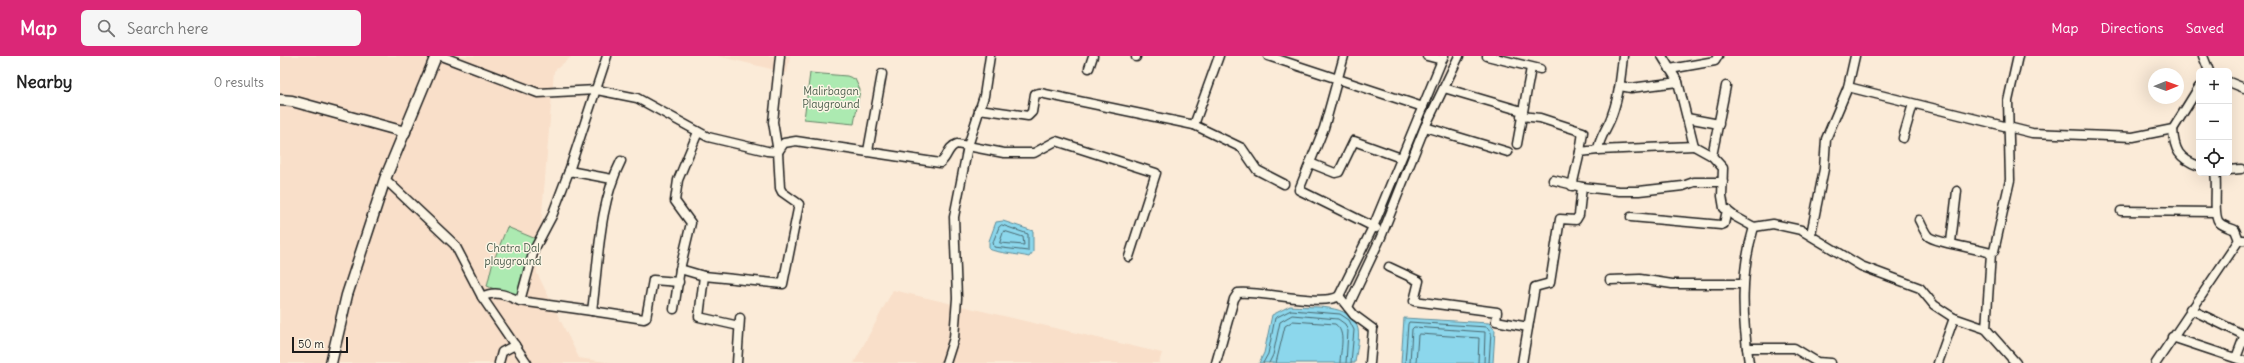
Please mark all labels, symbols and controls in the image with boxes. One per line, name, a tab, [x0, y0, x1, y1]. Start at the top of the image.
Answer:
search box	[81, 10, 361, 46]
text: Map	[20, 16, 57, 40]
icon: search	[95, 17, 117, 39]
text: Search here	[127, 19, 208, 38]
text: Map	[2051, 19, 2078, 37]
text: Directions	[2100, 19, 2164, 37]
text: Saved	[2186, 19, 2224, 37]
north arrow	[2148, 68, 2184, 104]
map controls	[2196, 68, 2232, 176]
button: +	[2196, 68, 2232, 104]
text: Nearby	[16, 71, 72, 93]
text: 0 results	[214, 74, 264, 91]
park label: Malirbagan Playground	[802, 84, 860, 111]
button: −	[2196, 104, 2232, 140]
button: locate	[2196, 140, 2232, 176]
park label: Chatra Dal playground	[484, 241, 542, 268]
scale bar	[292, 335, 348, 354]
text: 50 m	[298, 337, 324, 351]

